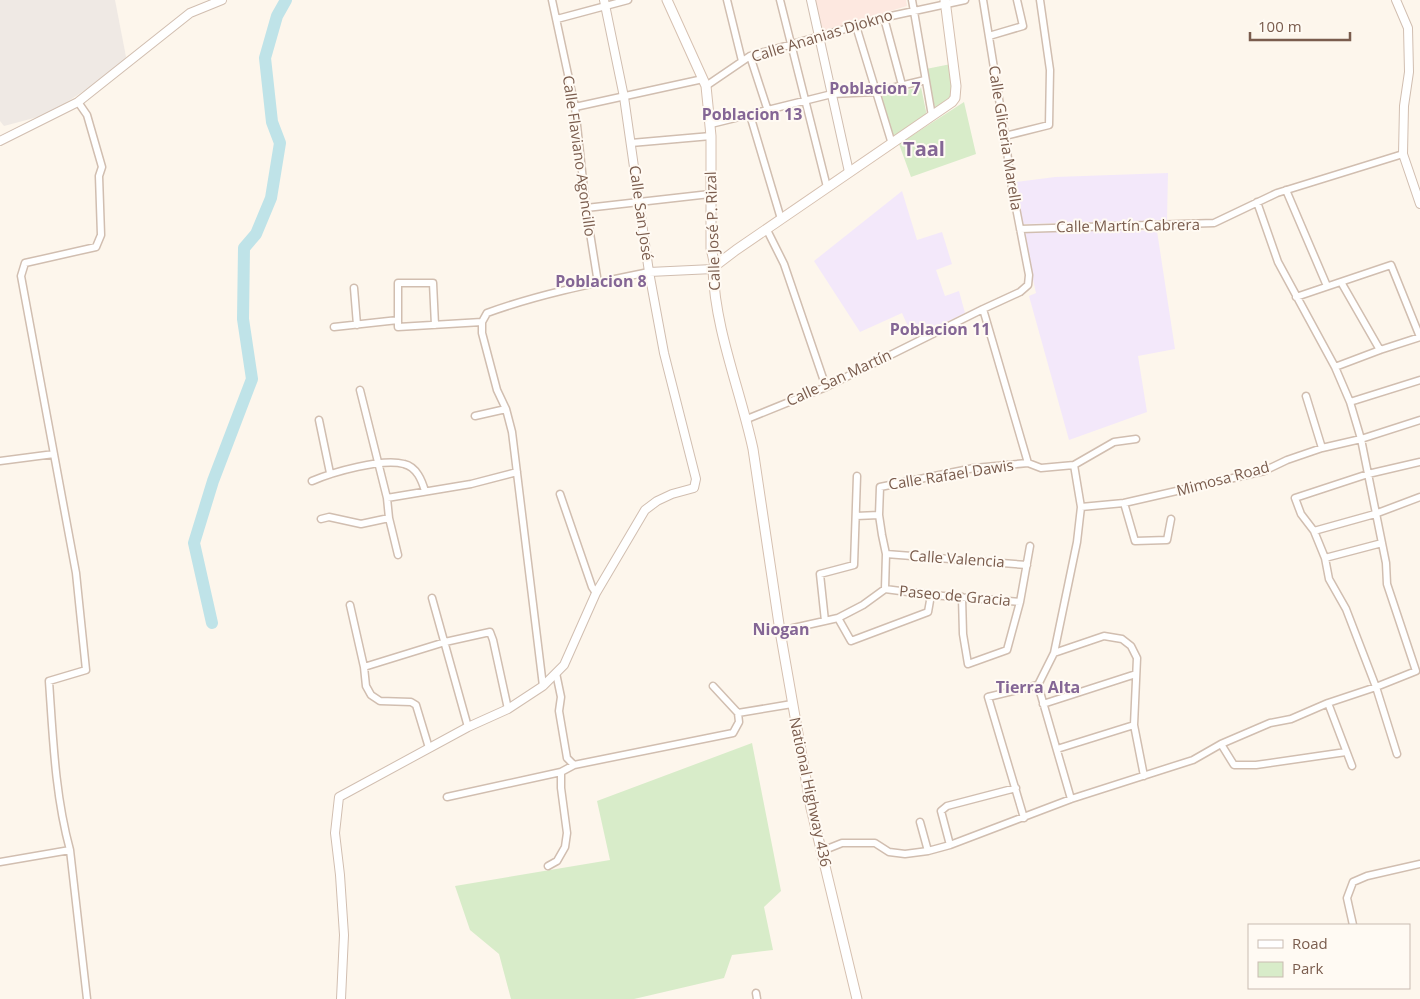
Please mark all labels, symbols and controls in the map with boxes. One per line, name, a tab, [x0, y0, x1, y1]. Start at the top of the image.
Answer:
street label: Calle Ananias Diokno	[749, 4, 895, 66]
scale bar	[1250, 10, 1350, 42]
text: 100 m	[1258, 16, 1302, 36]
street label: Calle Gliceria Marella	[985, 64, 1027, 212]
street label: Calle Flaviano Agoncillo	[559, 74, 601, 238]
district label: Poblacion 7	[829, 77, 921, 99]
district label: Poblacion 13	[702, 103, 802, 125]
district label: Taal	[903, 135, 945, 162]
street label: Calle San José	[625, 164, 659, 262]
street label: Calle José P. Rizal	[700, 171, 724, 291]
street label: Calle Martín Cabrera	[1056, 214, 1200, 236]
district label: Poblacion 8	[555, 270, 647, 292]
district label: Poblacion 11	[890, 318, 990, 340]
street label: Calle San Martín	[783, 344, 894, 410]
street label: Calle Rafael Dawis	[887, 454, 1015, 494]
street label: Mimosa Road	[1174, 456, 1271, 500]
street label: Calle Valencia	[909, 545, 1005, 571]
street label: Paseo de Gracia	[898, 580, 1012, 610]
district label: Niogan	[752, 618, 810, 640]
district label: Tierra Alta	[996, 676, 1080, 698]
street label: National Highway 436	[785, 715, 837, 868]
legend	[1248, 924, 1410, 989]
text: Road	[1292, 933, 1328, 953]
text: Park	[1292, 958, 1323, 978]

